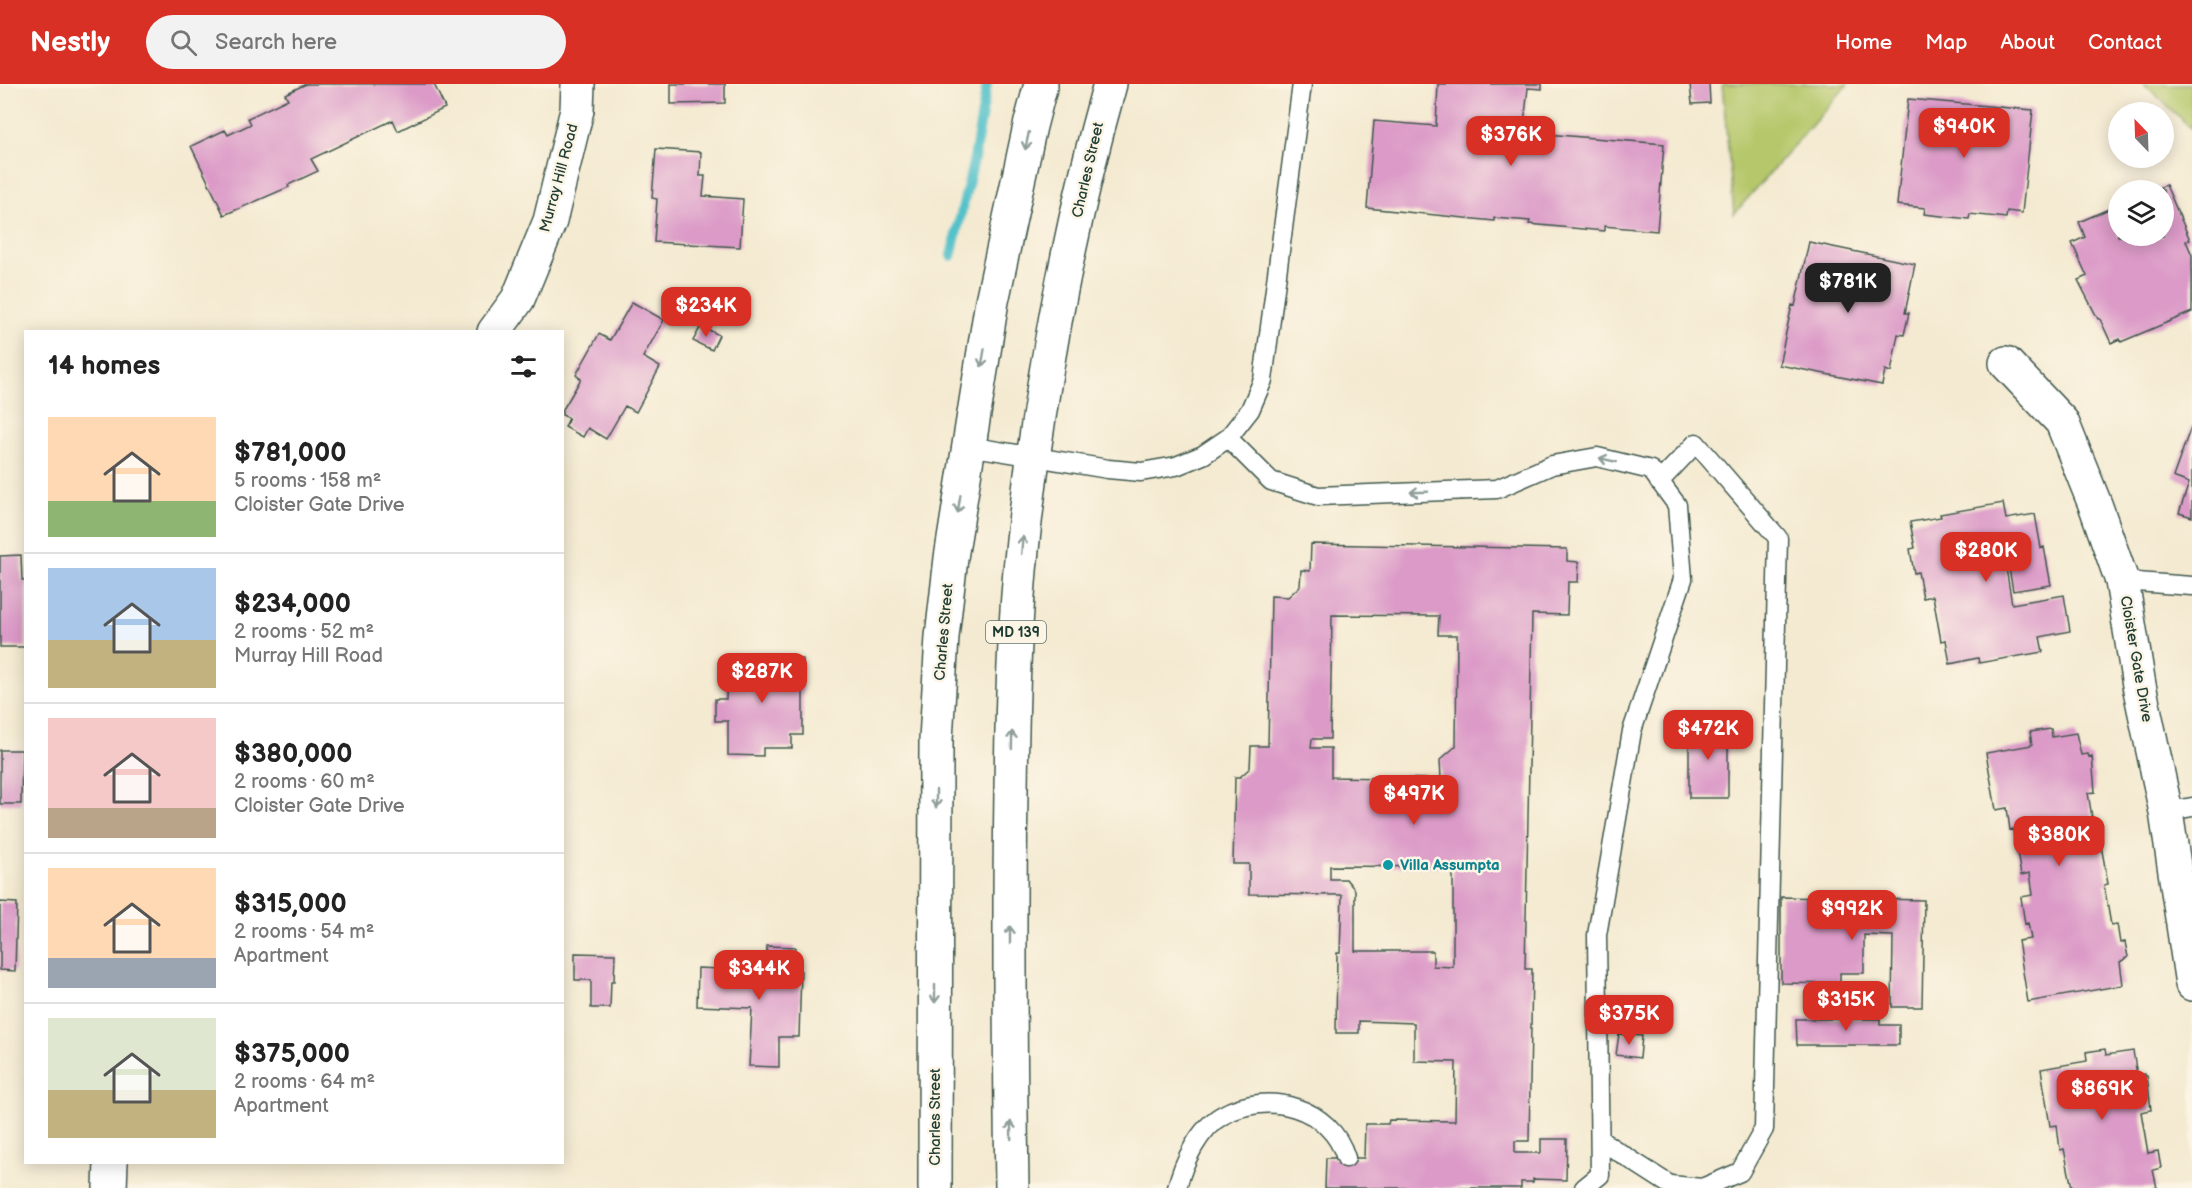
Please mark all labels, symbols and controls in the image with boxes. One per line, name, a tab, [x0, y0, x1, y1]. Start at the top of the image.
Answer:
search box	[146, 15, 566, 69]
text: Nestly	[30, 26, 110, 59]
icon: search	[167, 26, 200, 59]
text: Search here	[215, 29, 337, 56]
text: Home	[1835, 30, 1892, 55]
text: Map	[1925, 30, 1967, 55]
text: About	[2000, 30, 2055, 55]
text: Contact	[2088, 30, 2162, 55]
north arrow	[2108, 102, 2174, 168]
map controls	[2108, 102, 2174, 246]
pin: $940K	[1922, 108, 2006, 159]
text: $940K	[1933, 115, 1995, 139]
pin: $376K	[1469, 116, 1553, 167]
street label: Charles Street	[1068, 120, 1108, 220]
street label: Murray Hill Road	[535, 122, 583, 234]
text: $376K	[1480, 123, 1542, 147]
one-way arrow	[1020, 131, 1032, 150]
button: layers	[2108, 180, 2174, 246]
pin: $781K	[1806, 263, 1890, 314]
text: $781K	[1819, 270, 1877, 294]
pin: $234K	[664, 287, 748, 338]
text: $234K	[675, 294, 737, 318]
one-way arrow	[977, 348, 988, 368]
icon: filters	[507, 350, 540, 383]
text: 14 homes	[48, 351, 160, 382]
text: $781,000	[234, 438, 346, 469]
icon: home	[96, 441, 168, 513]
one-way arrow	[1599, 453, 1618, 465]
text: 5 rooms · 158 m²	[234, 469, 381, 493]
one-way arrow	[1410, 486, 1430, 497]
text: Cloister Gate Drive	[234, 493, 405, 517]
one-way arrow	[953, 494, 964, 514]
pin: $280K	[1944, 532, 2028, 583]
one-way arrow	[1017, 535, 1028, 555]
text: $280K	[1954, 539, 2018, 563]
street label: Charles Street	[930, 582, 958, 681]
text: $234,000	[234, 589, 351, 620]
icon: home	[96, 592, 168, 664]
street label: Cloister Gate Drive	[2116, 594, 2156, 724]
text: 2 rooms · 52 m²	[234, 620, 374, 644]
road number: MD 139	[986, 621, 1046, 643]
text: Murray Hill Road	[234, 644, 383, 668]
pin: $287K	[720, 653, 804, 704]
text: $287K	[731, 660, 793, 684]
pin: $472K	[1666, 710, 1750, 761]
text: $472K	[1677, 717, 1739, 741]
one-way arrow	[1006, 730, 1018, 750]
text: $380,000	[234, 739, 353, 770]
icon: home	[96, 742, 168, 814]
text: 2 rooms · 60 m²	[234, 770, 375, 794]
pin: $497K	[1372, 775, 1456, 826]
text: $497K	[1383, 782, 1445, 806]
one-way arrow	[930, 788, 941, 808]
text: Cloister Gate Drive	[234, 794, 405, 818]
pin: $380K	[2017, 816, 2101, 867]
text: $380K	[2028, 823, 2090, 847]
place label: Villa Assumpta	[1400, 856, 1500, 875]
marker: Villa Assumpta	[1381, 858, 1395, 872]
text: $315,000	[234, 889, 347, 920]
pin: $992K	[1810, 890, 1894, 941]
icon: home	[96, 892, 168, 964]
text: $992K	[1821, 897, 1883, 921]
text: 2 rooms · 54 m²	[234, 920, 374, 944]
one-way arrow	[1004, 925, 1016, 945]
text: Apartment	[234, 944, 329, 968]
pin: $344K	[717, 950, 801, 1001]
text: $344K	[728, 957, 790, 981]
pin: $315K	[1804, 981, 1888, 1032]
one-way arrow	[929, 983, 941, 1003]
text: $315K	[1817, 988, 1875, 1012]
pin: $375K	[1587, 995, 1671, 1046]
text: $375K	[1598, 1002, 1660, 1026]
text: $375,000	[234, 1039, 350, 1070]
icon: home	[96, 1042, 168, 1114]
street label: Charles Street	[926, 1068, 945, 1166]
text: 2 rooms · 64 m²	[234, 1070, 375, 1094]
pin: $869K	[2060, 1070, 2144, 1121]
text: $869K	[2071, 1077, 2133, 1101]
text: Apartment	[234, 1094, 329, 1118]
one-way arrow	[1005, 1120, 1017, 1140]

